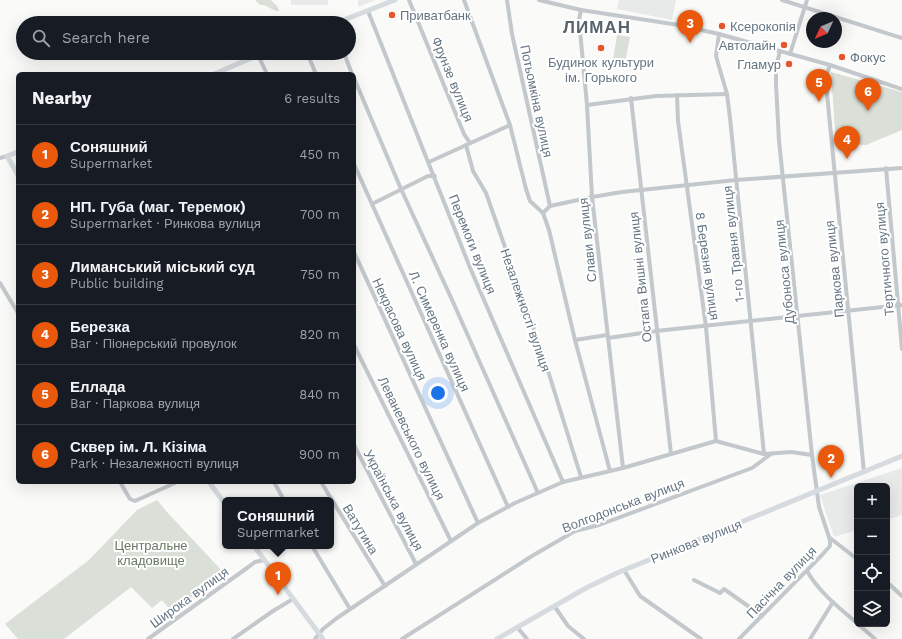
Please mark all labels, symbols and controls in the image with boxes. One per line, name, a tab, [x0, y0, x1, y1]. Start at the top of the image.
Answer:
place label: Приватбанк	[400, 8, 471, 23]
marker: Приватбанк	[387, 10, 397, 20]
pin: 3	[677, 10, 703, 43]
north arrow	[806, 12, 842, 48]
search box	[16, 16, 356, 60]
district label: ЛИМАН	[563, 17, 631, 37]
place label: Ксерокопія	[730, 19, 796, 34]
marker: Ксерокопія	[717, 21, 727, 31]
icon: search	[30, 27, 52, 49]
text: Search here	[62, 29, 150, 47]
street label: Фрунзе вулиця	[429, 35, 476, 124]
place label: Автолайн	[719, 38, 776, 53]
marker: Автолайн	[779, 40, 789, 50]
street label: Потьомкіна вулиця	[517, 43, 556, 159]
marker: Будинок культури ім. Горького	[596, 43, 606, 53]
place label: Фокус	[850, 50, 886, 65]
marker: Фокус	[837, 52, 847, 62]
place label: Будинок культури ім. Горького	[548, 55, 654, 85]
place label: Гламур	[737, 57, 781, 72]
marker: Гламур	[784, 59, 794, 69]
pin: 5	[806, 69, 832, 102]
pin: 6	[855, 78, 881, 111]
text: Nearby	[32, 88, 91, 108]
text: 6 results	[284, 91, 340, 106]
pin: 4	[834, 126, 860, 159]
text: Соняшний	[70, 138, 148, 156]
text: 1	[42, 147, 48, 162]
text: 450 m	[300, 147, 340, 162]
text: Supermarket	[70, 156, 152, 171]
street label: 1-го Травня вулиця	[720, 185, 747, 303]
street label: Перемоги вулиця	[446, 192, 499, 296]
street label: Слави вулиця	[576, 197, 599, 283]
text: НП. Губа (маг. Теремок)	[70, 198, 246, 216]
street label: Тертичного вулиця	[872, 201, 897, 316]
text: 2	[41, 207, 49, 222]
text: 700 m	[300, 207, 340, 222]
street label: Остапа Вишні вулиця	[626, 211, 655, 343]
street label: 8 Березня вулиця	[692, 211, 723, 321]
text: Supermarket · Ринкова вулиця	[70, 216, 261, 231]
street label: Дубоноса вулиця	[772, 219, 797, 325]
street label: Паркова вулиця	[822, 220, 847, 318]
street label: Незалежності вулиця	[497, 247, 554, 374]
text: Лиманський міський суд	[70, 258, 255, 276]
text: 3	[41, 267, 49, 282]
text: 750 m	[300, 267, 340, 282]
street label: Л. Симеренка вулиця	[406, 268, 473, 394]
text: Public building	[70, 276, 163, 291]
street label: Некрасова вулиця	[369, 276, 430, 383]
text: Березка	[70, 318, 130, 336]
text: 4	[41, 327, 49, 342]
text: 820 m	[300, 327, 340, 342]
text: Bar · Піонерський провулок	[70, 336, 237, 351]
street label: Леваневського вулиця	[375, 374, 448, 502]
text: Еллада	[70, 378, 125, 396]
your location	[428, 383, 448, 403]
text: 5	[41, 387, 49, 402]
text: 840 m	[299, 387, 340, 402]
text: Bar · Паркова вулиця	[70, 396, 200, 411]
text: Сквер ім. Л. Кізіма	[70, 438, 206, 456]
pin: 2	[818, 445, 844, 478]
text: 6	[41, 447, 49, 462]
text: 900 m	[299, 447, 340, 462]
street label: Українська вулиця	[361, 447, 426, 553]
text: Park · Незалежності вулиця	[70, 456, 239, 471]
street label: Волгодонська вулиця	[560, 475, 686, 536]
map controls	[854, 483, 890, 627]
button: +	[854, 483, 890, 519]
popup	[222, 497, 334, 549]
street label: Ватутина	[340, 501, 382, 558]
text: Соняшний	[237, 507, 315, 525]
street label: Ринкова вулиця	[649, 516, 744, 567]
button: −	[854, 519, 890, 555]
text: Supermarket	[237, 525, 319, 540]
park label: Центральне кладовище	[114, 538, 188, 568]
street label: Пасічна вулиця	[743, 543, 819, 621]
button: locate	[854, 555, 890, 591]
pin: 1	[265, 562, 291, 595]
street label: Широка вулиця	[147, 564, 232, 631]
button: layers	[854, 591, 890, 627]

